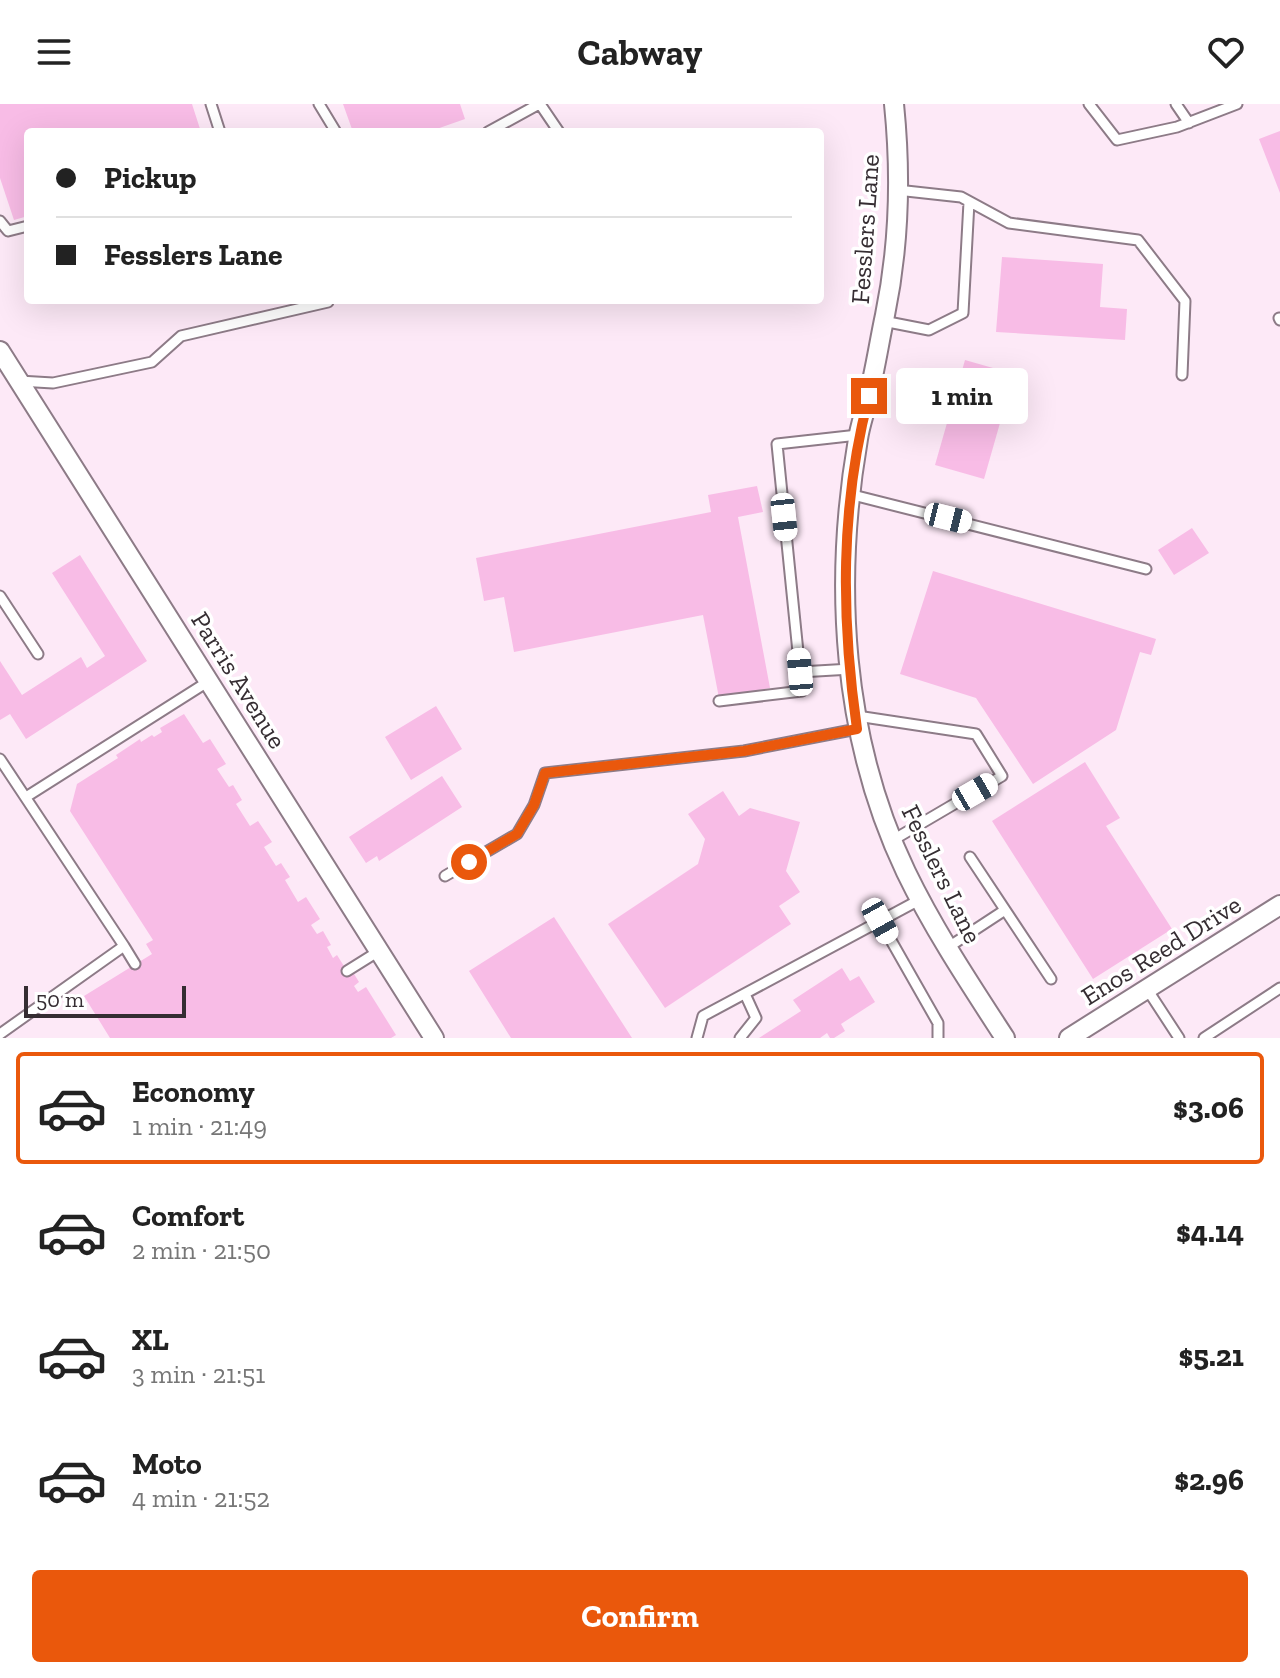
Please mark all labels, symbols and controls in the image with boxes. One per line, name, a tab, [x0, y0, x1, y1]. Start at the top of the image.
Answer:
icon: menu	[32, 30, 76, 74]
icon: heart	[1204, 30, 1248, 74]
text: Cabway	[578, 31, 702, 74]
street label: Fesslers Lane	[844, 153, 886, 305]
text: Pickup	[104, 160, 196, 196]
text: Fesslers Lane	[104, 237, 282, 273]
callout: 1 min	[897, 368, 1029, 424]
route end	[851, 378, 887, 414]
text: 1 min	[931, 380, 993, 412]
car	[770, 492, 798, 542]
car	[922, 501, 974, 535]
street label: Parris Avenue	[184, 606, 294, 754]
car	[786, 647, 814, 697]
car	[948, 770, 1002, 814]
street label: Fesslers Lane	[895, 799, 989, 949]
route start	[451, 844, 487, 880]
street label: Enos Reed Drive	[1075, 888, 1247, 1012]
car	[858, 894, 902, 948]
scale bar	[24, 982, 186, 1018]
text: 50 m	[36, 986, 84, 1013]
icon: car	[36, 1072, 108, 1144]
text: Economy	[132, 1074, 255, 1110]
text: $3.06	[1173, 1090, 1244, 1126]
text: 1 min · 21:49	[132, 1110, 267, 1142]
icon: car	[36, 1196, 108, 1268]
text: Comfort	[132, 1198, 244, 1234]
text: $4.14	[1176, 1214, 1244, 1250]
text: 2 min · 21:50	[132, 1234, 271, 1266]
icon: car	[36, 1320, 108, 1392]
text: XL	[132, 1322, 169, 1358]
text: $5.21	[1179, 1338, 1244, 1374]
text: 3 min · 21:51	[132, 1358, 265, 1390]
icon: car	[36, 1444, 108, 1516]
text: Moto	[132, 1446, 202, 1482]
text: $2.96	[1174, 1462, 1244, 1498]
text: 4 min · 21:52	[132, 1482, 270, 1514]
button: Confirm	[32, 1570, 1248, 1662]

